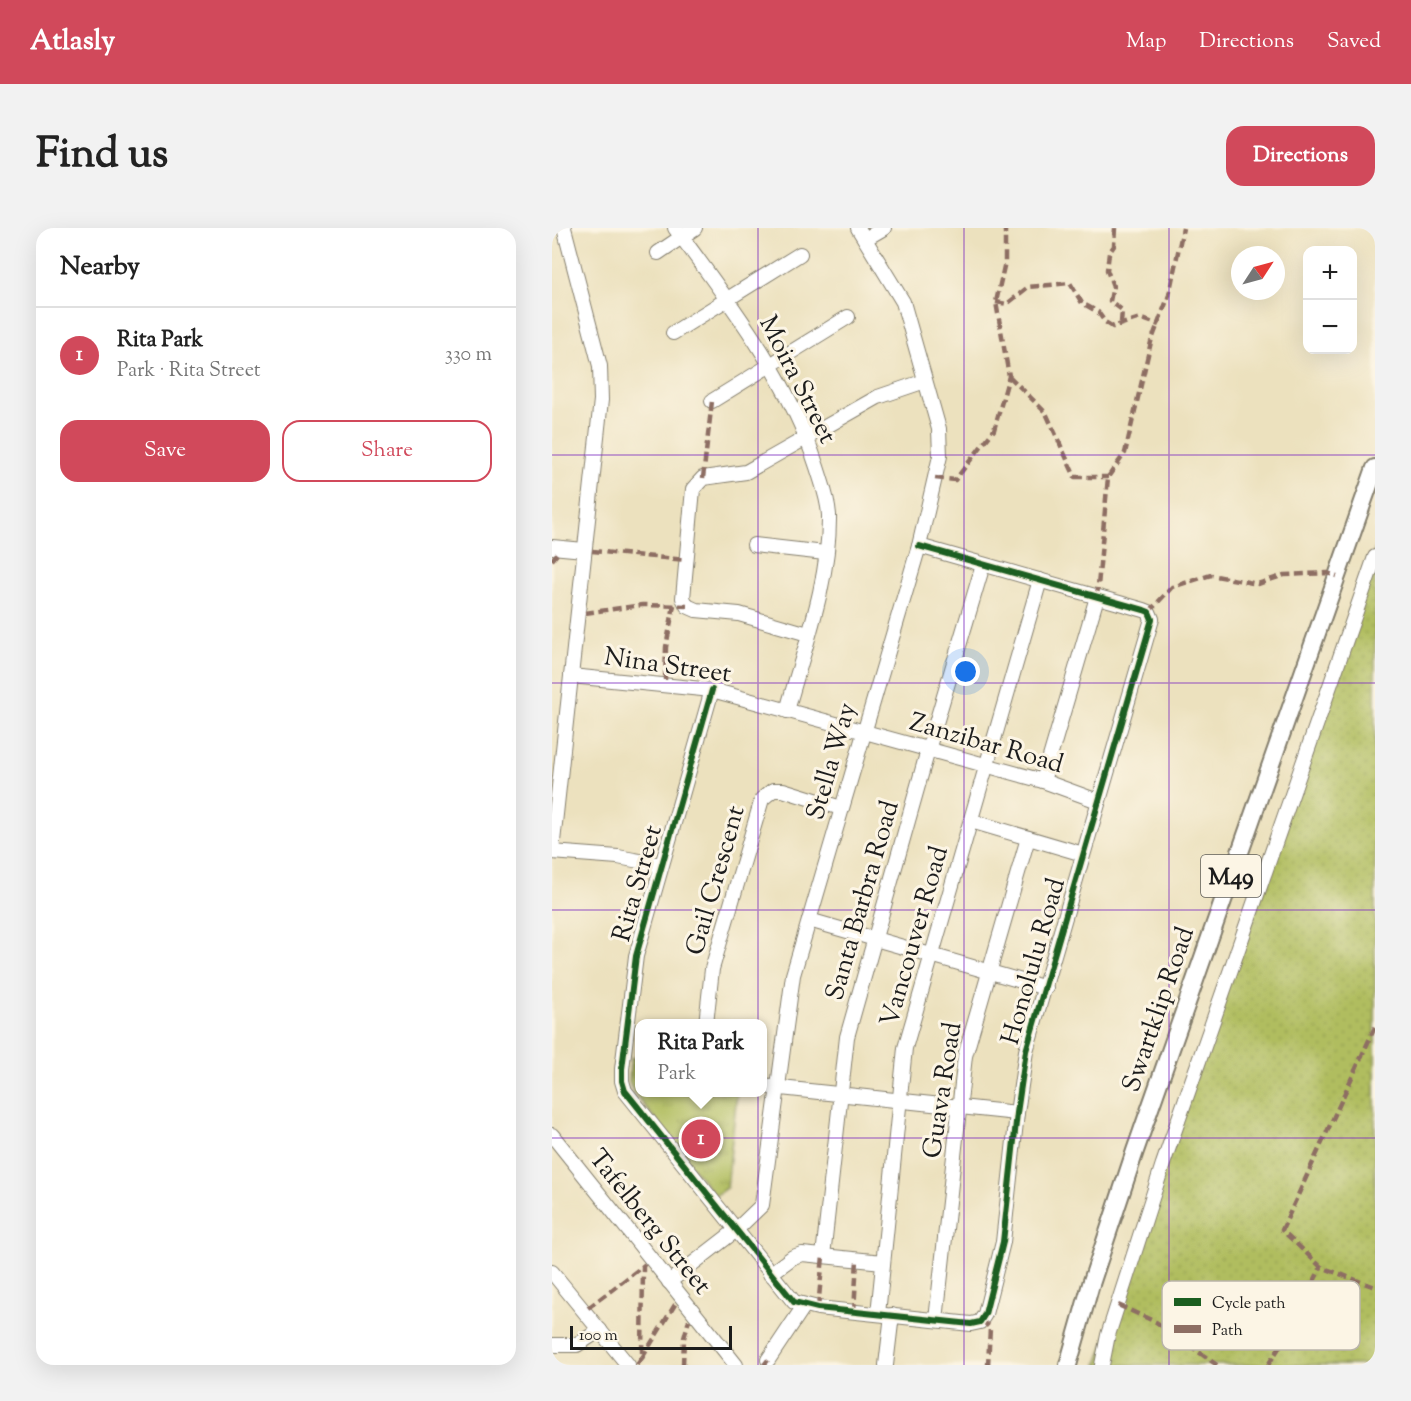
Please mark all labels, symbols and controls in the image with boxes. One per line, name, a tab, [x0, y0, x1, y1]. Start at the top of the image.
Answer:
text: Atlasly	[30, 22, 115, 62]
text: Map	[1126, 27, 1166, 57]
text: Directions	[1199, 27, 1294, 57]
text: Saved	[1327, 27, 1381, 57]
text: Find us	[36, 126, 168, 186]
button: Directions	[1226, 126, 1375, 186]
north arrow	[1231, 246, 1285, 300]
map controls	[1303, 246, 1357, 354]
button: +	[1303, 246, 1357, 300]
text: Nearby	[60, 249, 140, 286]
button: −	[1303, 300, 1357, 354]
street label: Moira Street	[749, 310, 845, 451]
text: Rita Park	[117, 325, 203, 357]
text: 1	[76, 341, 83, 370]
text: 330 m	[445, 341, 492, 370]
text: Park · Rita Street	[117, 357, 261, 386]
button: Save	[60, 420, 270, 482]
button: Share	[282, 420, 492, 482]
street label: Nina Street	[602, 639, 734, 694]
your location	[951, 657, 980, 686]
street label: Stella Way	[798, 699, 867, 825]
street label: Zanzibar Road	[905, 705, 1068, 784]
street label: Santa Barbra Road	[817, 796, 910, 1005]
street label: Gail Crescent	[677, 801, 755, 960]
street label: Rita Street	[604, 821, 673, 946]
street label: Vancouver Road	[872, 842, 959, 1031]
road number: M49	[1201, 855, 1261, 897]
street label: Honolulu Road	[993, 874, 1076, 1049]
street label: Swartklip Road	[1114, 922, 1205, 1097]
popup	[635, 1019, 767, 1097]
street label: Guava Road	[914, 1019, 973, 1161]
text: Rita Park	[658, 1028, 744, 1060]
text: Park	[658, 1060, 696, 1089]
pin: 1	[682, 1116, 720, 1162]
street label: Tafelberg Street	[579, 1142, 719, 1303]
legend	[1162, 1281, 1360, 1350]
text: Cycle path	[1212, 1293, 1286, 1316]
text: Path	[1212, 1320, 1243, 1343]
scale bar	[570, 1323, 732, 1350]
text: 100 m	[579, 1325, 618, 1348]

